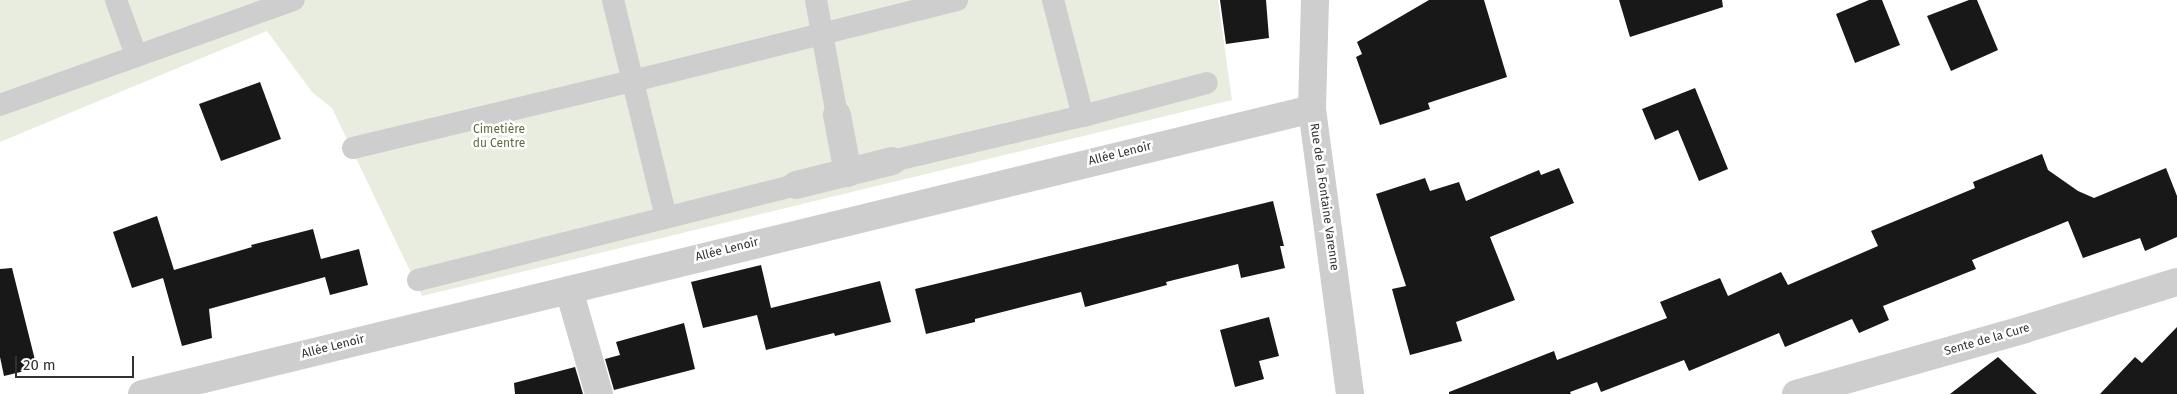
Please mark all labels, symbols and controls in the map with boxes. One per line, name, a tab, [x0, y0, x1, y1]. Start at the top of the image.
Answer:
street label: Rue de la Fontaine Varenne	[1307, 122, 1341, 272]
park label: Cimetière du Centre	[473, 123, 525, 151]
street label: Allée Lenoir	[1087, 139, 1153, 169]
street label: Allée Lenoir	[694, 235, 760, 265]
street label: Sente de la Cure	[1943, 321, 2031, 359]
street label: Allée Lenoir	[300, 332, 366, 362]
scale bar	[18, 346, 136, 378]
text: 20 m	[23, 356, 56, 374]

